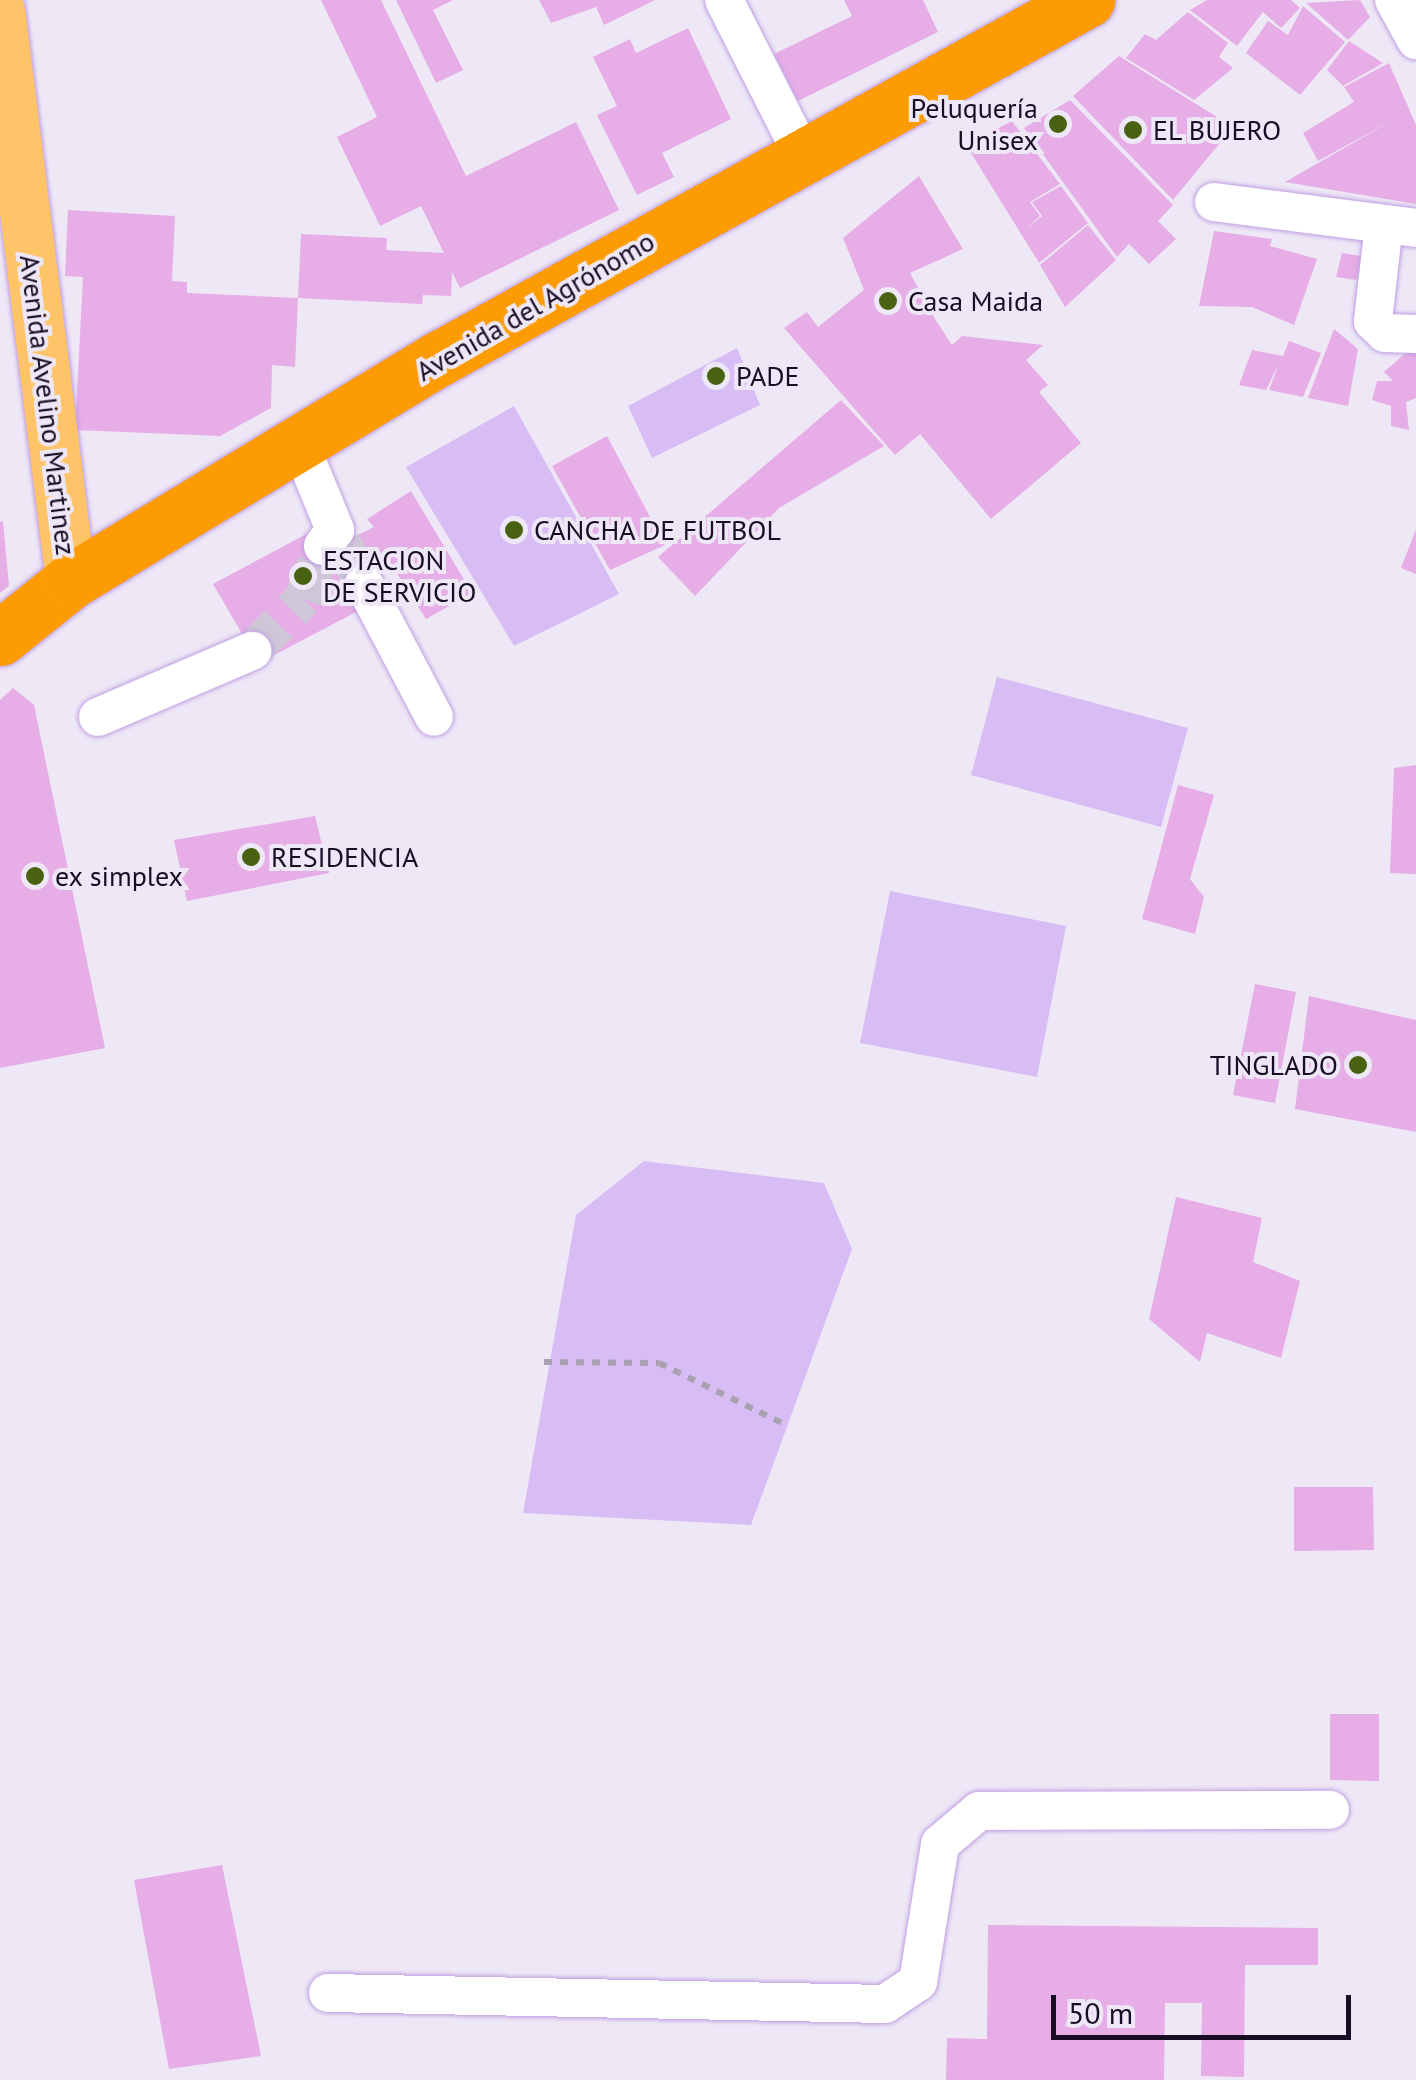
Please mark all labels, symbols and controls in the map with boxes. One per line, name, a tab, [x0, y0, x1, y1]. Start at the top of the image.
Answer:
place label: Peluquería Unisex	[911, 91, 1038, 157]
marker: Peluquería Unisex	[1047, 113, 1069, 135]
place label: EL BUJERO	[1153, 113, 1282, 147]
marker: EL BUJERO	[1122, 119, 1144, 141]
street label: Avenida del Agrónomo	[409, 224, 661, 388]
street label: Avenida Avelino Martinez	[13, 252, 83, 558]
place label: Casa Maida	[908, 284, 1043, 318]
marker: Casa Maida	[877, 290, 899, 312]
place label: PADE	[736, 359, 800, 393]
marker: PADE	[705, 365, 727, 387]
place label: CANCHA DE FUTBOL	[534, 513, 782, 547]
marker: CANCHA DE FUTBOL	[503, 519, 525, 541]
place label: ESTACION DE SERVICIO	[323, 543, 476, 609]
marker: ESTACION DE SERVICIO	[292, 565, 314, 587]
place label: RESIDENCIA	[271, 840, 418, 874]
marker: RESIDENCIA	[240, 846, 262, 868]
place label: ex simplex	[55, 859, 184, 893]
marker: ex simplex	[24, 865, 46, 887]
place label: TINGLADO	[1210, 1048, 1338, 1082]
marker: TINGLADO	[1347, 1054, 1369, 1076]
scale bar	[1056, 1975, 1356, 2037]
text: 50 m	[1068, 1993, 1133, 2032]

